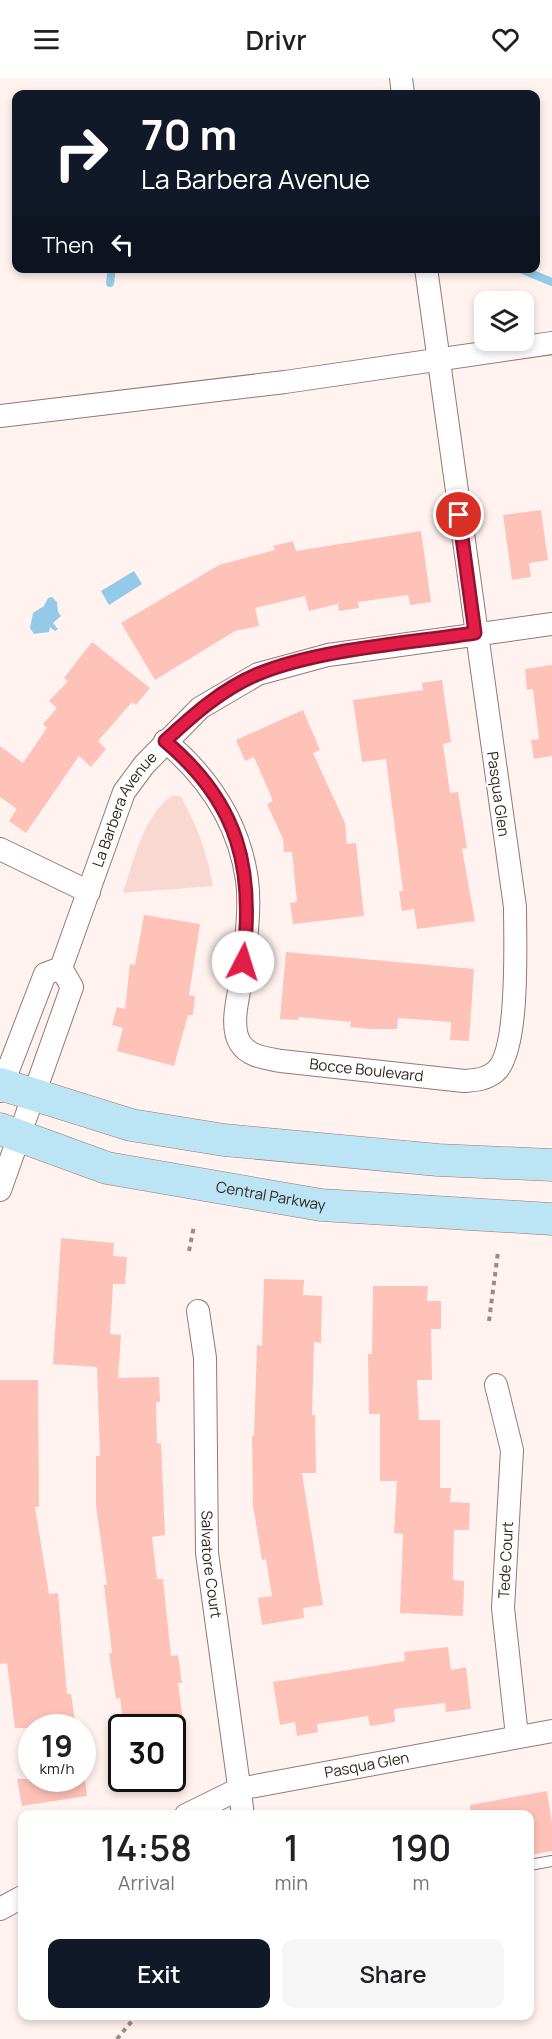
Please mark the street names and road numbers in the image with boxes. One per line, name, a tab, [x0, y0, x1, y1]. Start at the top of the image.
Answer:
street label: La Barbera Avenue	[87, 747, 162, 870]
street label: Pasqua Glen	[482, 750, 515, 838]
street label: Bocce Boulevard	[308, 1053, 425, 1087]
street label: Central Parkway	[214, 1176, 326, 1215]
street label: Salvatore Court	[197, 1510, 227, 1619]
street label: Tede Court	[493, 1521, 518, 1599]
street label: Pasqua Glen	[323, 1747, 411, 1783]

